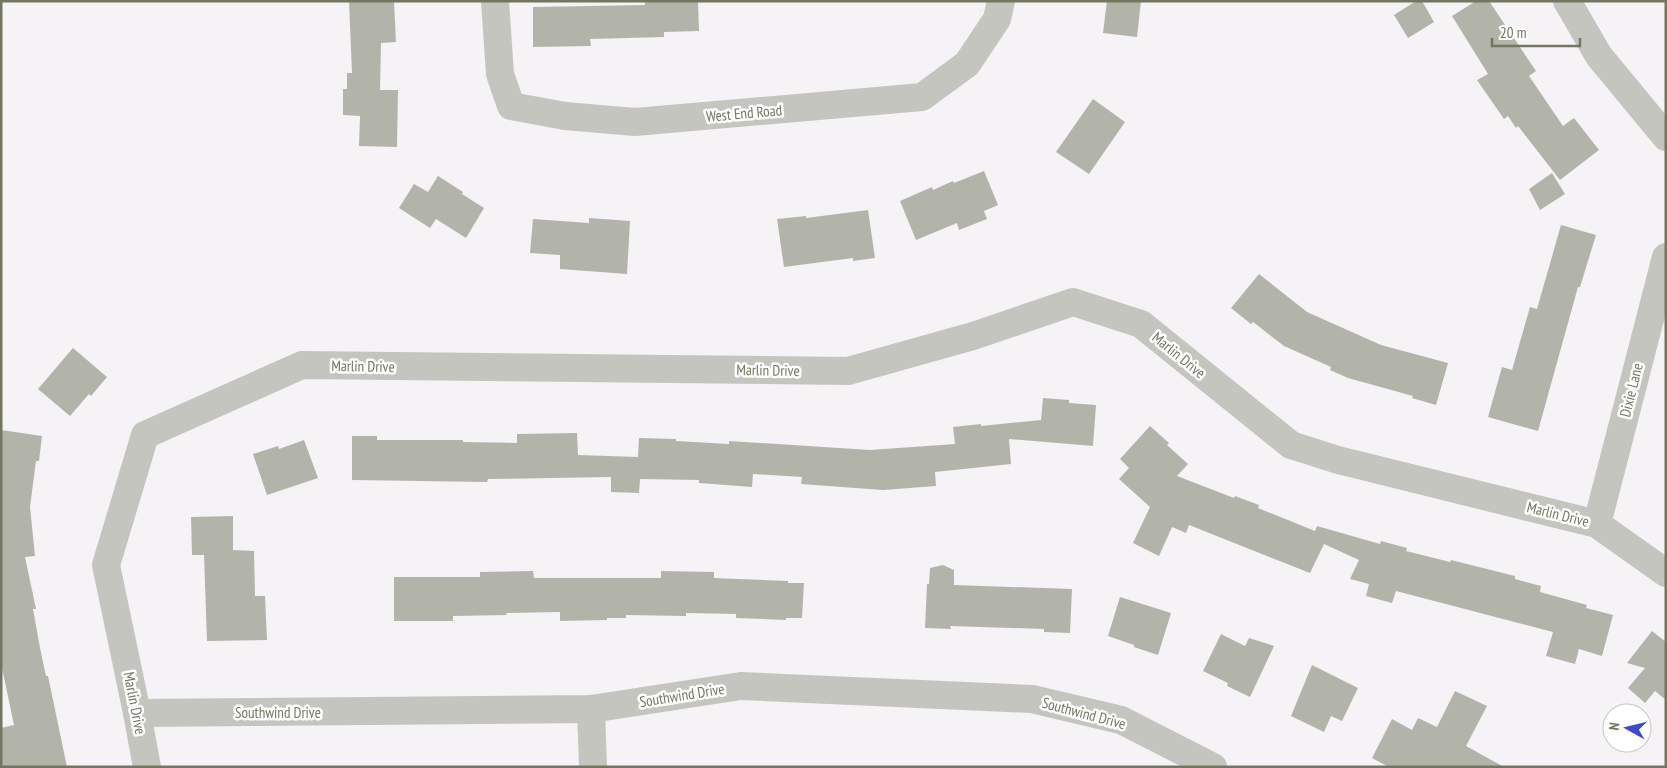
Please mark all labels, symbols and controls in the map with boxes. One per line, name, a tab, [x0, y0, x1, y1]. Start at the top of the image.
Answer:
scale bar	[1492, 15, 1580, 47]
text: 20 m	[1500, 23, 1526, 42]
street label: West End Road	[705, 100, 783, 126]
street label: Marlin Drive	[1148, 328, 1210, 382]
street label: Marlin Drive	[331, 356, 395, 376]
street label: Marlin Drive	[736, 360, 800, 380]
street label: Dixie Lane	[1615, 361, 1647, 419]
street label: Marlin Drive	[1525, 497, 1591, 531]
street label: Marlin Drive	[120, 670, 150, 736]
street label: Southwind Drive	[638, 679, 726, 711]
street label: Southwind Drive	[1040, 693, 1128, 733]
street label: Southwind Drive	[235, 703, 321, 722]
north arrow	[1602, 703, 1652, 753]
text: N	[1605, 721, 1624, 731]

